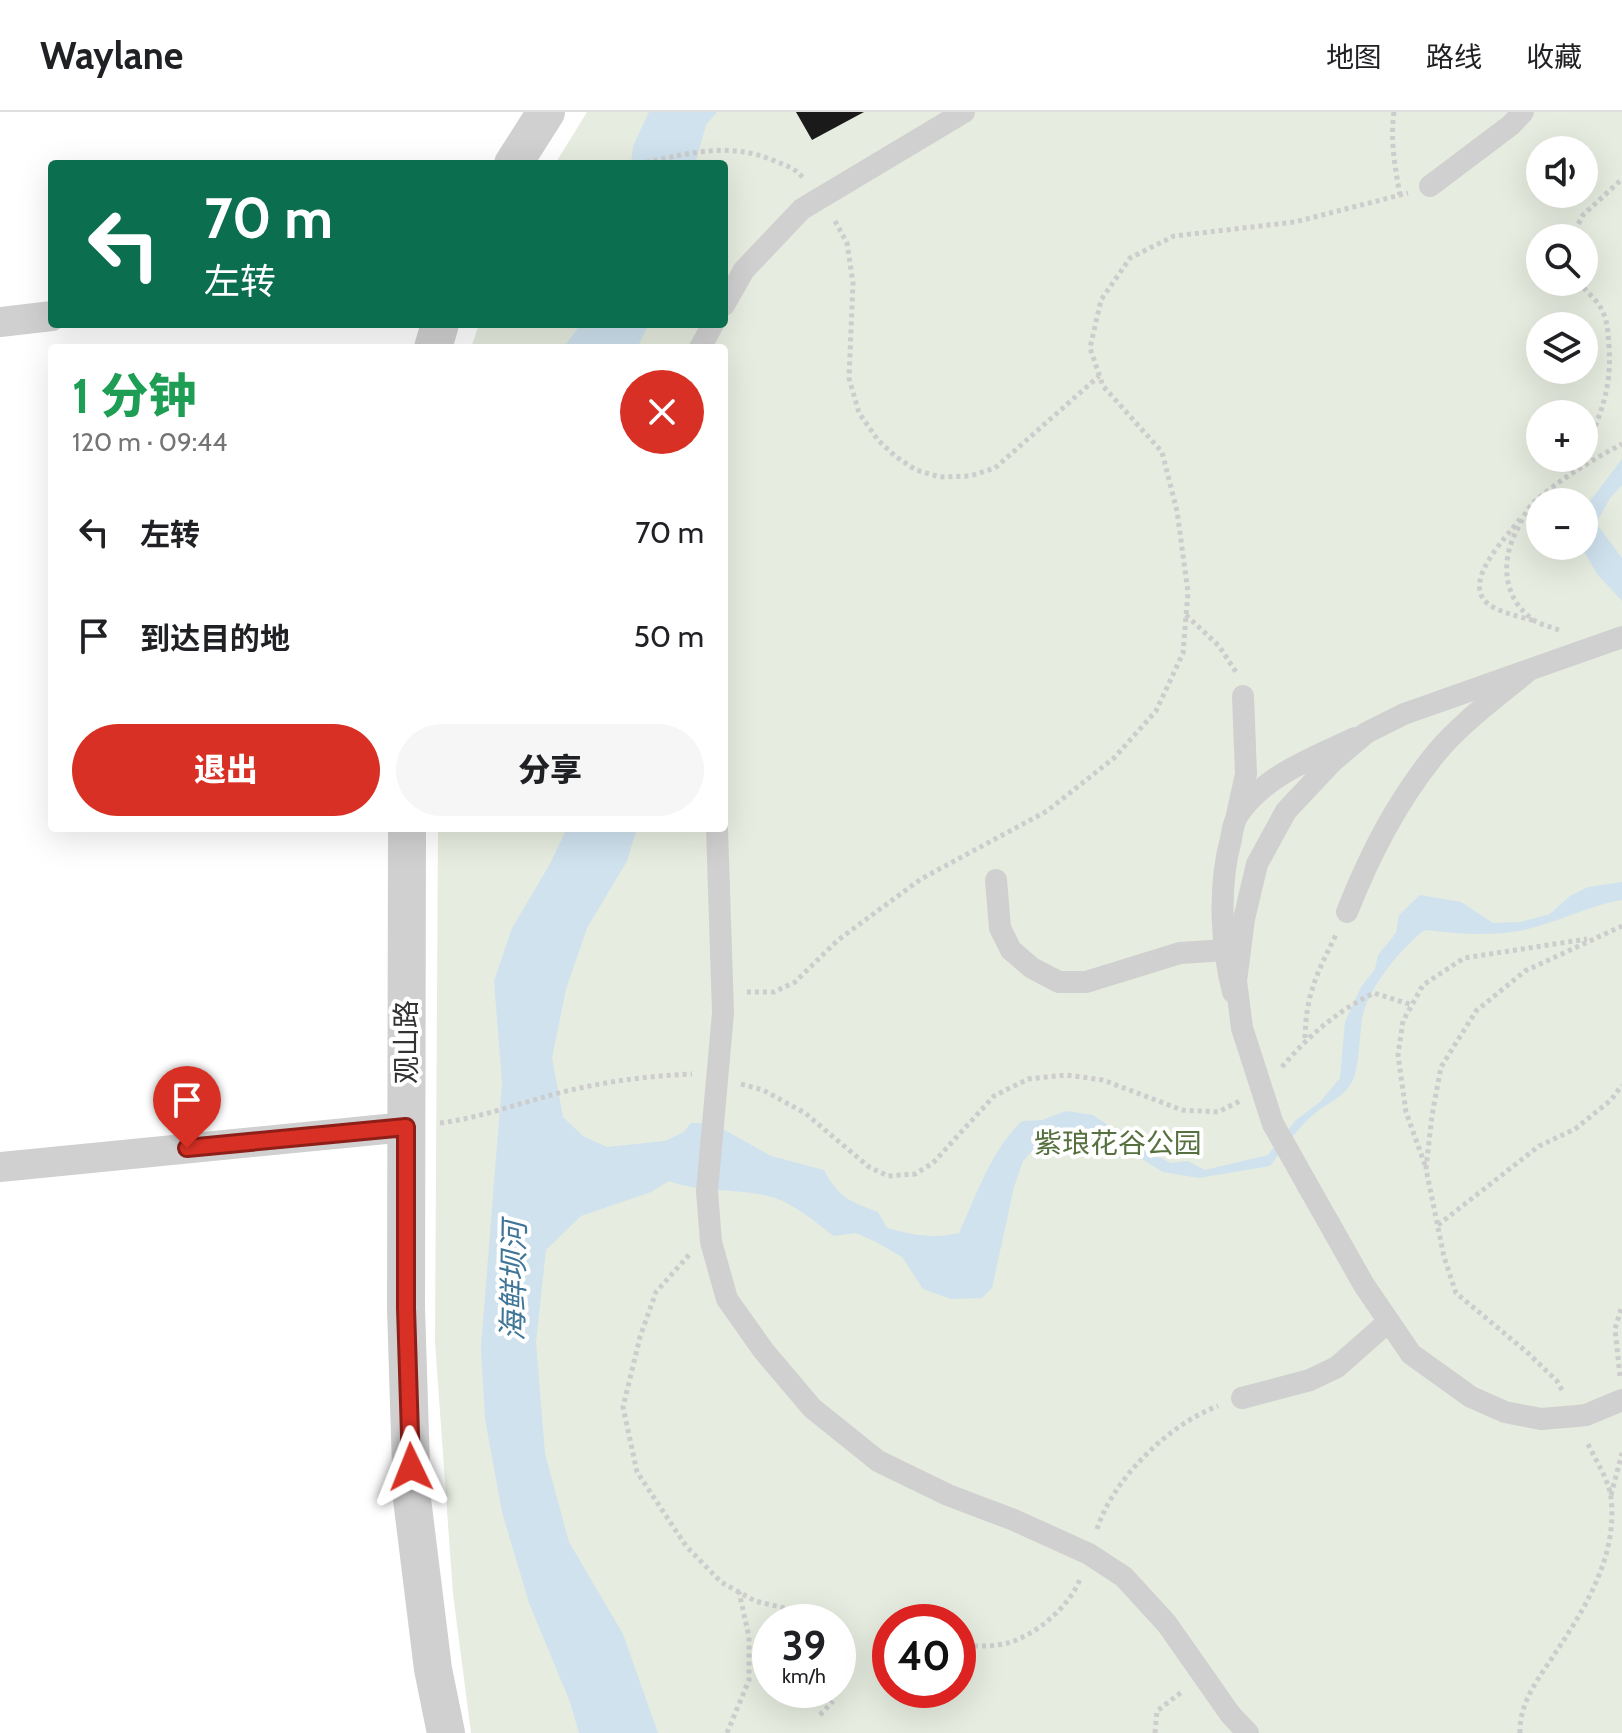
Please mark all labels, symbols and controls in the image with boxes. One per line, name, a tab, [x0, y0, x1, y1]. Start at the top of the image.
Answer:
text: Waylane	[40, 32, 183, 79]
text: 地图	[1326, 40, 1382, 74]
text: 路线	[1426, 40, 1482, 74]
text: 收藏	[1526, 40, 1582, 74]
map controls	[1526, 136, 1598, 560]
button: sound	[1526, 136, 1598, 208]
text: 70 m	[204, 184, 333, 252]
icon: left	[72, 192, 176, 296]
button: search	[1526, 224, 1598, 296]
text: 左转	[204, 259, 276, 303]
button: layers	[1526, 312, 1598, 384]
text: 1 分钟	[72, 367, 197, 425]
button: close	[620, 370, 704, 454]
button: +	[1526, 400, 1598, 472]
text: 120 m · 09:44	[72, 426, 227, 458]
button: −	[1526, 488, 1598, 560]
icon: left	[72, 510, 116, 554]
text: 70 m	[635, 514, 704, 551]
text: 左转	[140, 516, 200, 553]
icon: arrive	[72, 614, 116, 658]
text: 50 m	[634, 618, 704, 655]
text: 到达目的地	[140, 620, 290, 657]
button: 退出	[72, 724, 380, 816]
button: 分享	[396, 724, 704, 816]
street label: 观山路	[389, 1000, 423, 1084]
pin	[153, 1066, 221, 1148]
icon: arrive	[165, 1078, 209, 1122]
park label: 紫琅花谷公园	[1034, 1126, 1202, 1160]
water label: 海鲜坝河	[494, 1216, 533, 1341]
position arrow	[369, 1425, 453, 1509]
speed limit sign: 40	[872, 1604, 976, 1708]
text: 39	[782, 1621, 826, 1670]
text: km/h	[782, 1664, 826, 1688]

